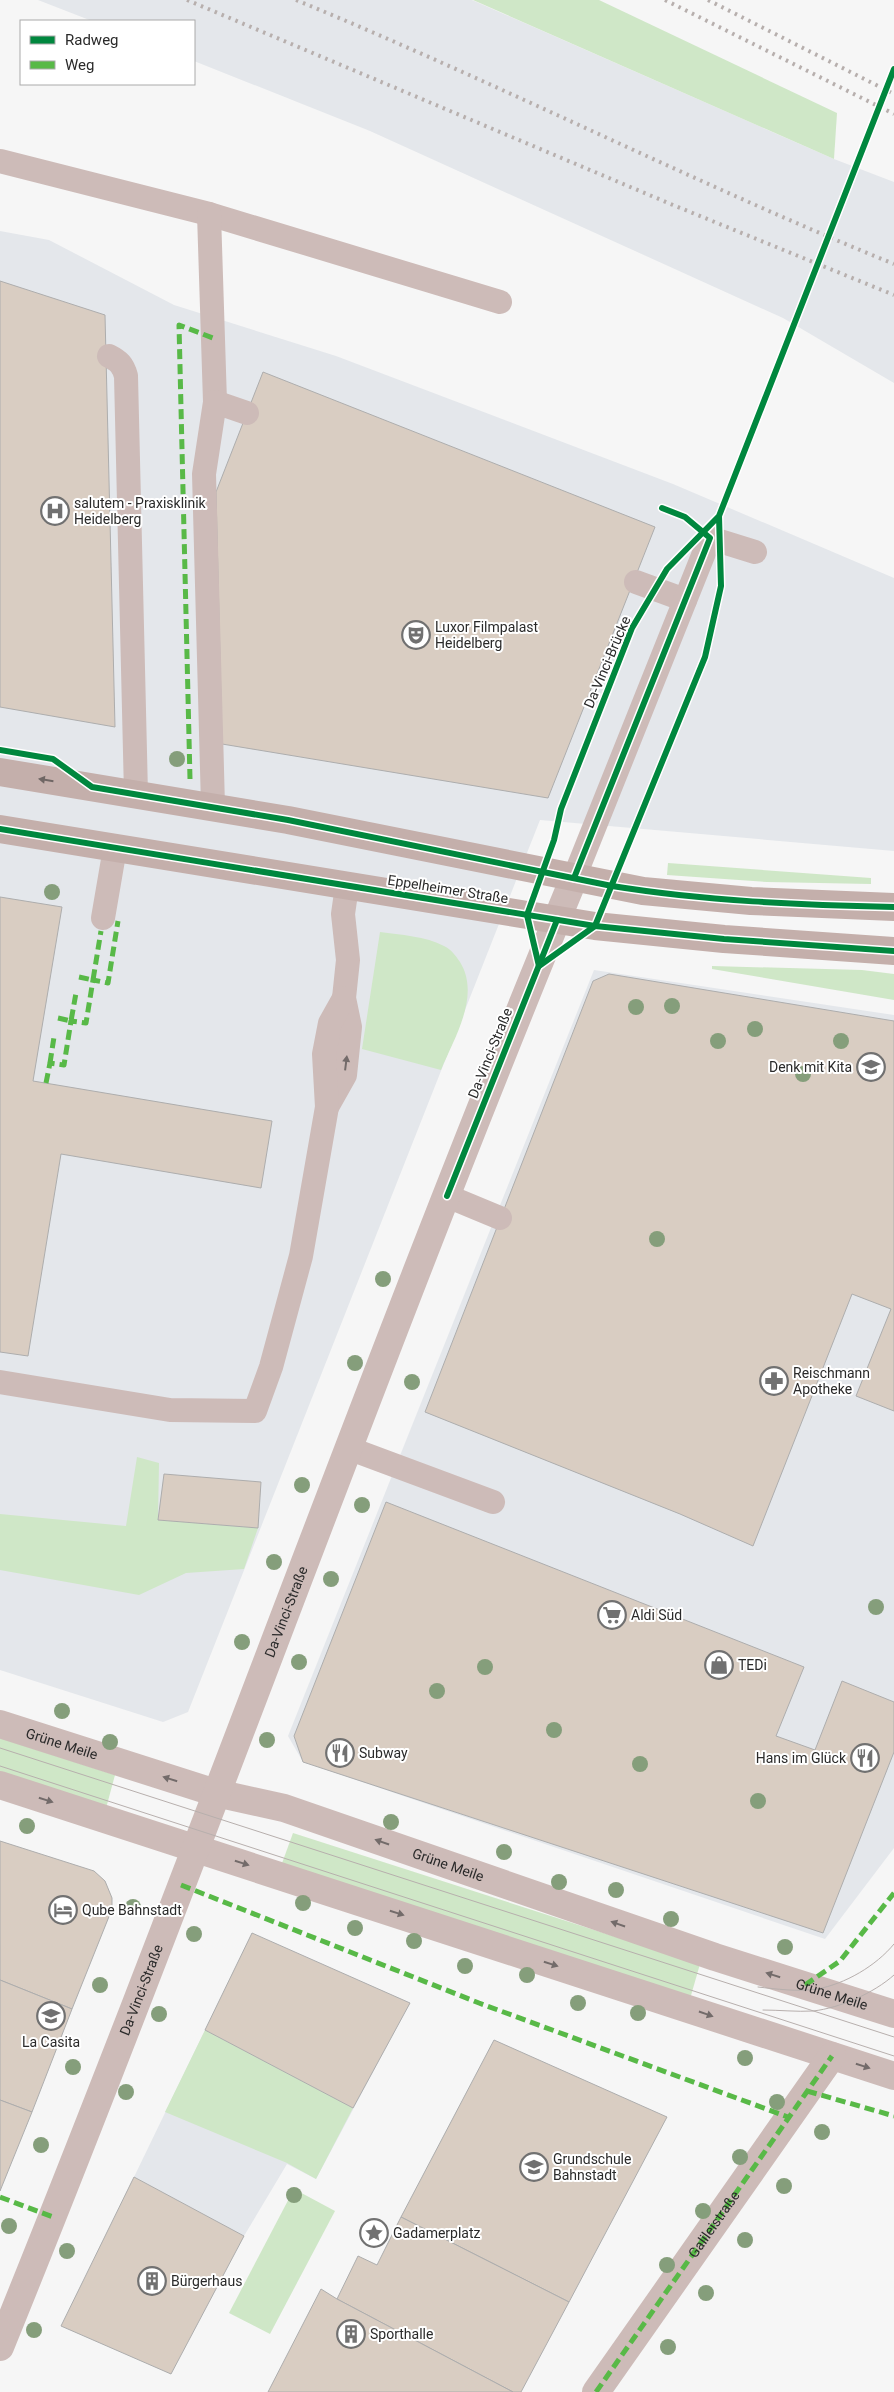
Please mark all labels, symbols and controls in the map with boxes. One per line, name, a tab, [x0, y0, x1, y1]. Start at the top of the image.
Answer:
legend	[20, 20, 195, 85]
text: Radweg	[65, 31, 119, 49]
text: Weg	[65, 56, 94, 74]
place label: salutem - Praxisklinik Heidelberg	[74, 495, 207, 527]
hospital icon: salutem - Praxisklinik Heidelberg	[40, 496, 70, 526]
street label: Da-Vinci-Brücke	[580, 614, 634, 710]
place label: Luxor Filmpalast Heidelberg	[435, 619, 539, 651]
theatre icon: Luxor Filmpalast Heidelberg	[401, 620, 431, 650]
one-way arrow	[38, 775, 54, 783]
street label: Eppelheimer Straße	[387, 872, 509, 906]
street label: Da-Vinci-Straße	[465, 1005, 515, 1101]
school or university icon: Denk mit Kita	[856, 1052, 886, 1082]
one-way arrow	[342, 1055, 350, 1071]
place label: Denk mit Kita	[769, 1059, 852, 1075]
place label: Reischmann Apotheke	[793, 1365, 870, 1397]
pharmacy icon: Reischmann Apotheke	[759, 1366, 789, 1396]
street label: Da-Vinci-Straße	[261, 1564, 311, 1659]
supermarket icon: Aldi Süd	[597, 1600, 627, 1630]
place label: Aldi Süd	[631, 1607, 682, 1623]
shop icon: TEDi	[704, 1650, 734, 1680]
place label: TEDi	[738, 1657, 767, 1673]
street label: Grüne Meile	[24, 1725, 100, 1763]
restaurant icon: Subway	[325, 1738, 355, 1768]
restaurant icon: Hans im Glück	[850, 1743, 880, 1773]
place label: Subway	[359, 1745, 408, 1761]
place label: Hans im Glück	[756, 1750, 847, 1766]
one-way arrow	[162, 1774, 177, 1782]
one-way arrow	[39, 1797, 54, 1804]
one-way arrow	[374, 1838, 389, 1846]
street label: Grüne Meile	[410, 1845, 486, 1884]
one-way arrow	[235, 1860, 250, 1868]
hotel icon: Qube Bahnstadt	[48, 1895, 78, 1925]
place label: Qube Bahnstadt	[82, 1902, 182, 1918]
one-way arrow	[389, 1910, 404, 1918]
one-way arrow	[611, 1920, 626, 1927]
street label: Da-Vinci-Straße	[116, 1942, 166, 2038]
one-way arrow	[544, 1960, 559, 1968]
one-way arrow	[765, 1971, 780, 1978]
street label: Grüne Meile	[794, 1975, 870, 2013]
school or university icon: La Casita	[36, 2001, 66, 2031]
one-way arrow	[698, 2011, 713, 2018]
place label: La Casita	[22, 2034, 80, 2050]
one-way arrow	[856, 2063, 871, 2071]
place label: Grundschule Bahnstadt	[553, 2151, 631, 2183]
school or university icon: Grundschule Bahnstadt	[519, 2152, 549, 2182]
street label: Galileistraße	[685, 2188, 743, 2261]
place icon: Gadamerplatz	[359, 2218, 389, 2248]
place label: Gadamerplatz	[393, 2225, 481, 2241]
building icon: Bürgerhaus	[137, 2266, 167, 2296]
place label: Bürgerhaus	[171, 2273, 242, 2289]
building icon: Sporthalle	[336, 2319, 366, 2349]
place label: Sporthalle	[370, 2326, 433, 2342]

